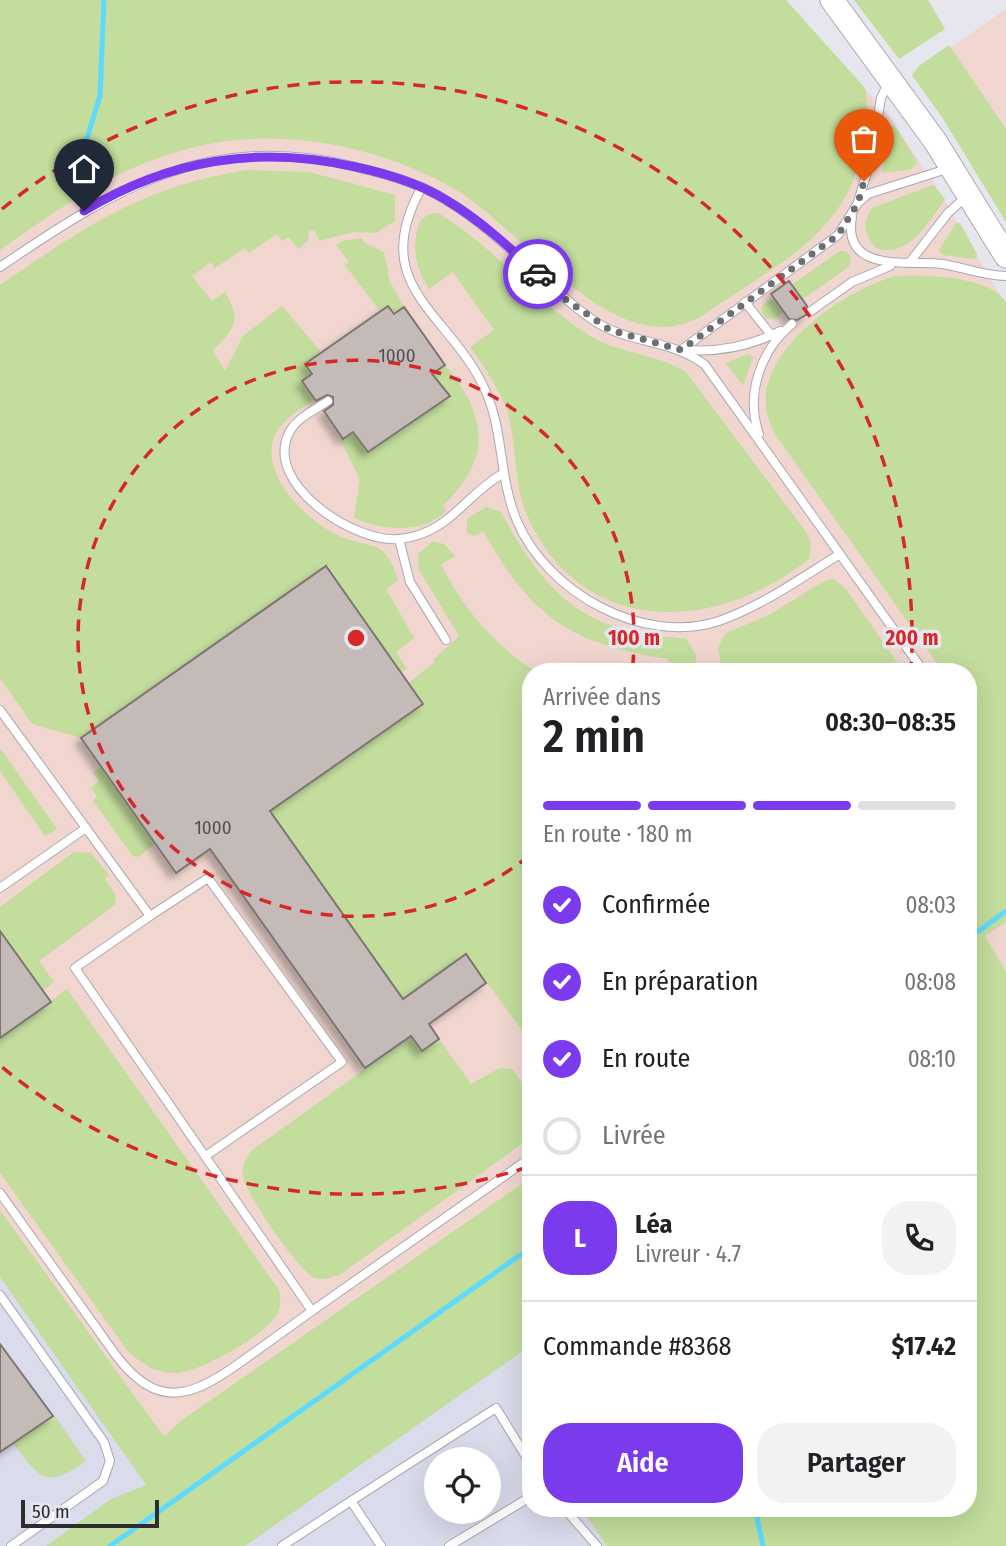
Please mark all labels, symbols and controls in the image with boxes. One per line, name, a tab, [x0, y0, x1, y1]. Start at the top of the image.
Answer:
pin	[834, 109, 894, 181]
icon: bag	[845, 120, 883, 158]
pin	[54, 139, 114, 211]
icon: home	[65, 150, 103, 188]
courier	[503, 239, 573, 309]
icon: car	[519, 255, 557, 293]
house number: 1000	[378, 344, 416, 367]
text: 100 m	[608, 625, 660, 651]
text: 200 m	[884, 625, 939, 651]
centre of rings	[344, 626, 368, 650]
text: Arrivée dans	[543, 683, 661, 711]
text: 08:30–08:35	[825, 707, 956, 738]
text: 2 min	[543, 709, 645, 764]
house number: 1000	[194, 816, 232, 839]
text: En route · 180 m	[543, 820, 692, 848]
icon: check	[543, 886, 581, 924]
text: Confirmée	[602, 889, 710, 920]
text: 08:03	[906, 891, 956, 919]
icon: check	[543, 963, 581, 1001]
text: En préparation	[602, 966, 759, 997]
text: 08:08	[904, 968, 956, 996]
icon: check	[543, 1040, 581, 1078]
text: En route	[602, 1043, 690, 1074]
text: 08:10	[908, 1045, 956, 1073]
text: Livrée	[602, 1120, 666, 1151]
button: phone	[882, 1201, 956, 1275]
text: Léa	[635, 1209, 672, 1240]
text: L	[574, 1223, 586, 1254]
text: Livreur · 4.7	[635, 1240, 741, 1268]
text: Commande #8368	[543, 1331, 732, 1362]
text: $17.42	[891, 1331, 956, 1362]
button: Aide	[543, 1423, 743, 1503]
button: Partager	[757, 1423, 956, 1503]
map controls	[424, 1447, 501, 1524]
button: locate	[424, 1447, 501, 1524]
scale bar	[21, 1497, 159, 1529]
text: 50 m	[32, 1500, 70, 1523]

